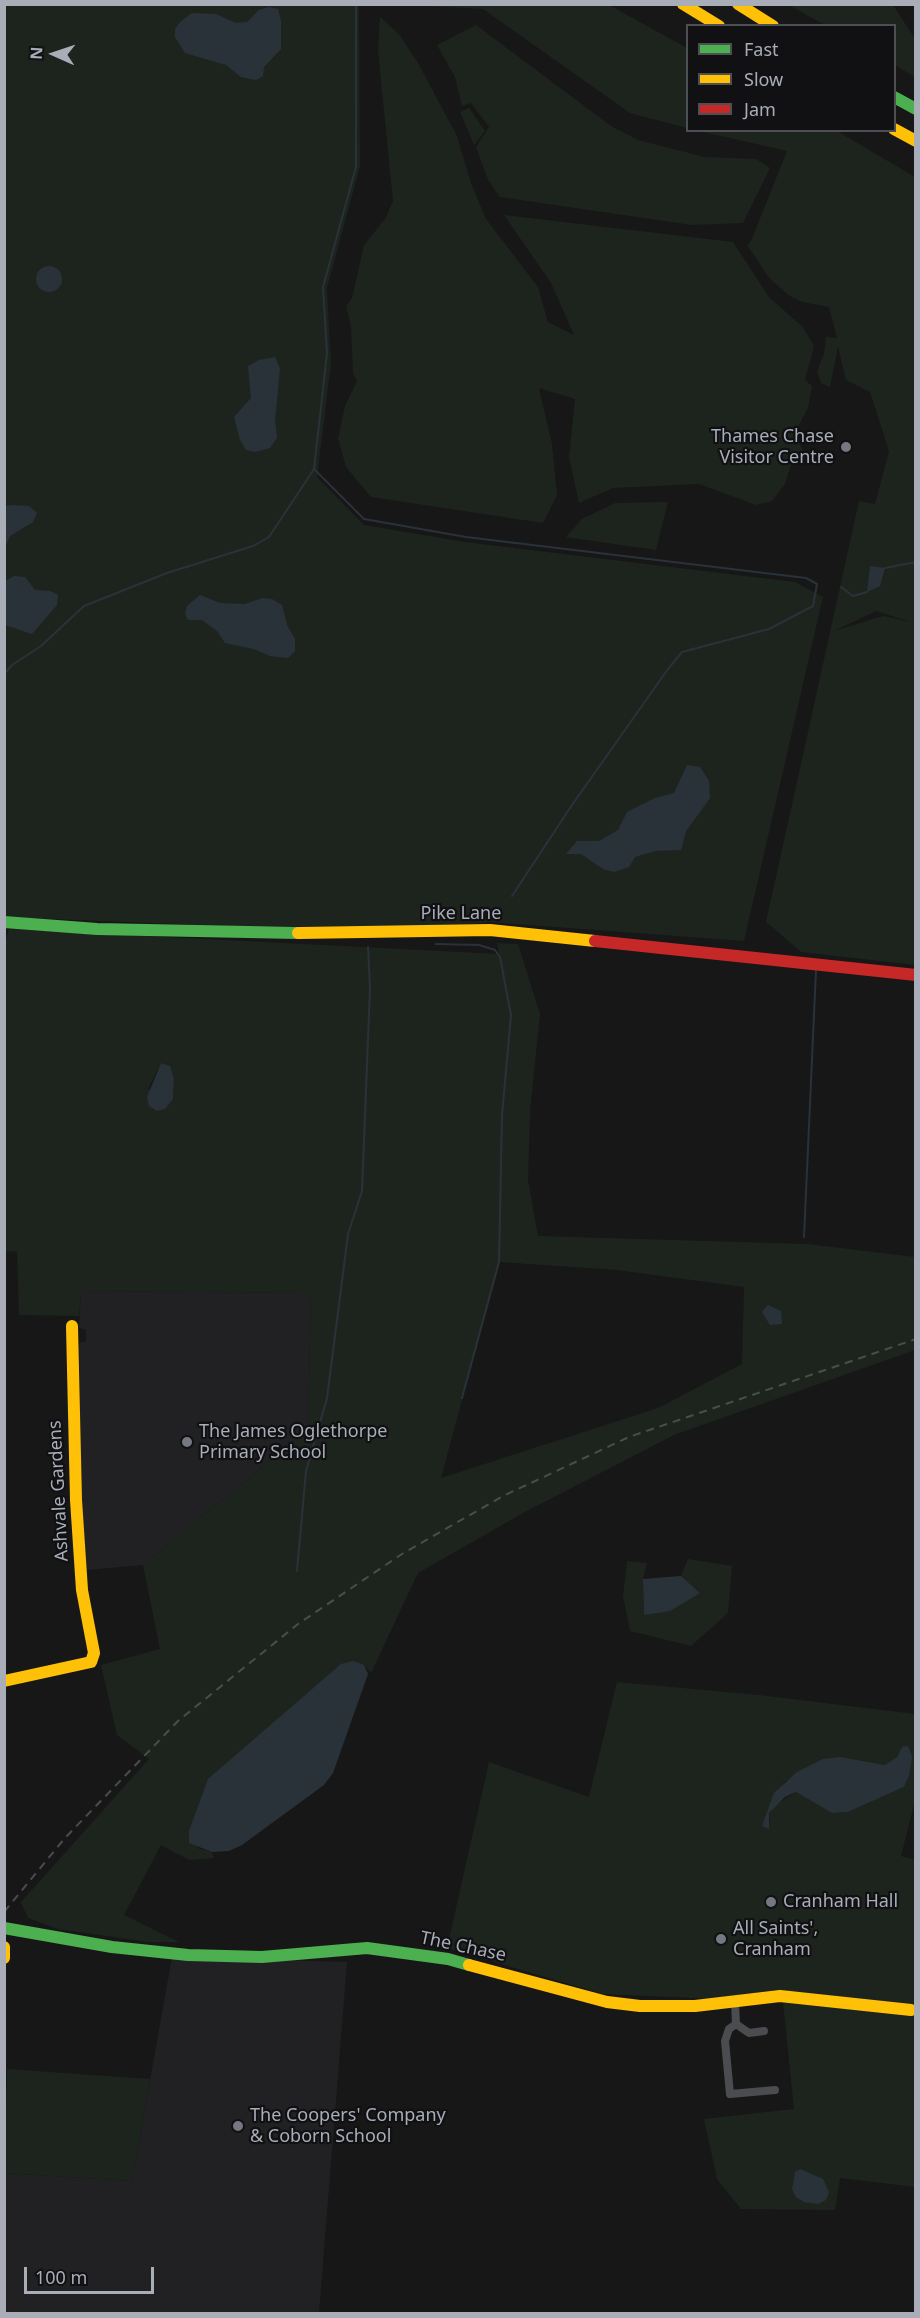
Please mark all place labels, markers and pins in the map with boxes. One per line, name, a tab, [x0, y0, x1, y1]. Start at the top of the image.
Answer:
place label: Thames Chase Visitor Centre	[711, 426, 834, 468]
marker: Thames Chase Visitor Centre	[839, 440, 853, 454]
place label: The James Oglethorpe Primary School	[199, 1421, 387, 1464]
marker: The James Oglethorpe Primary School	[180, 1435, 194, 1449]
place label: Cranham Hall	[783, 1891, 898, 1913]
marker: Cranham Hall	[764, 1895, 778, 1909]
place label: All Saints', Cranham	[733, 1918, 818, 1960]
marker: All Saints', Cranham	[714, 1932, 728, 1946]
place label: The Coopers' Company & Coborn School	[250, 2105, 446, 2148]
marker: The Coopers' Company & Coborn School	[231, 2119, 245, 2133]

